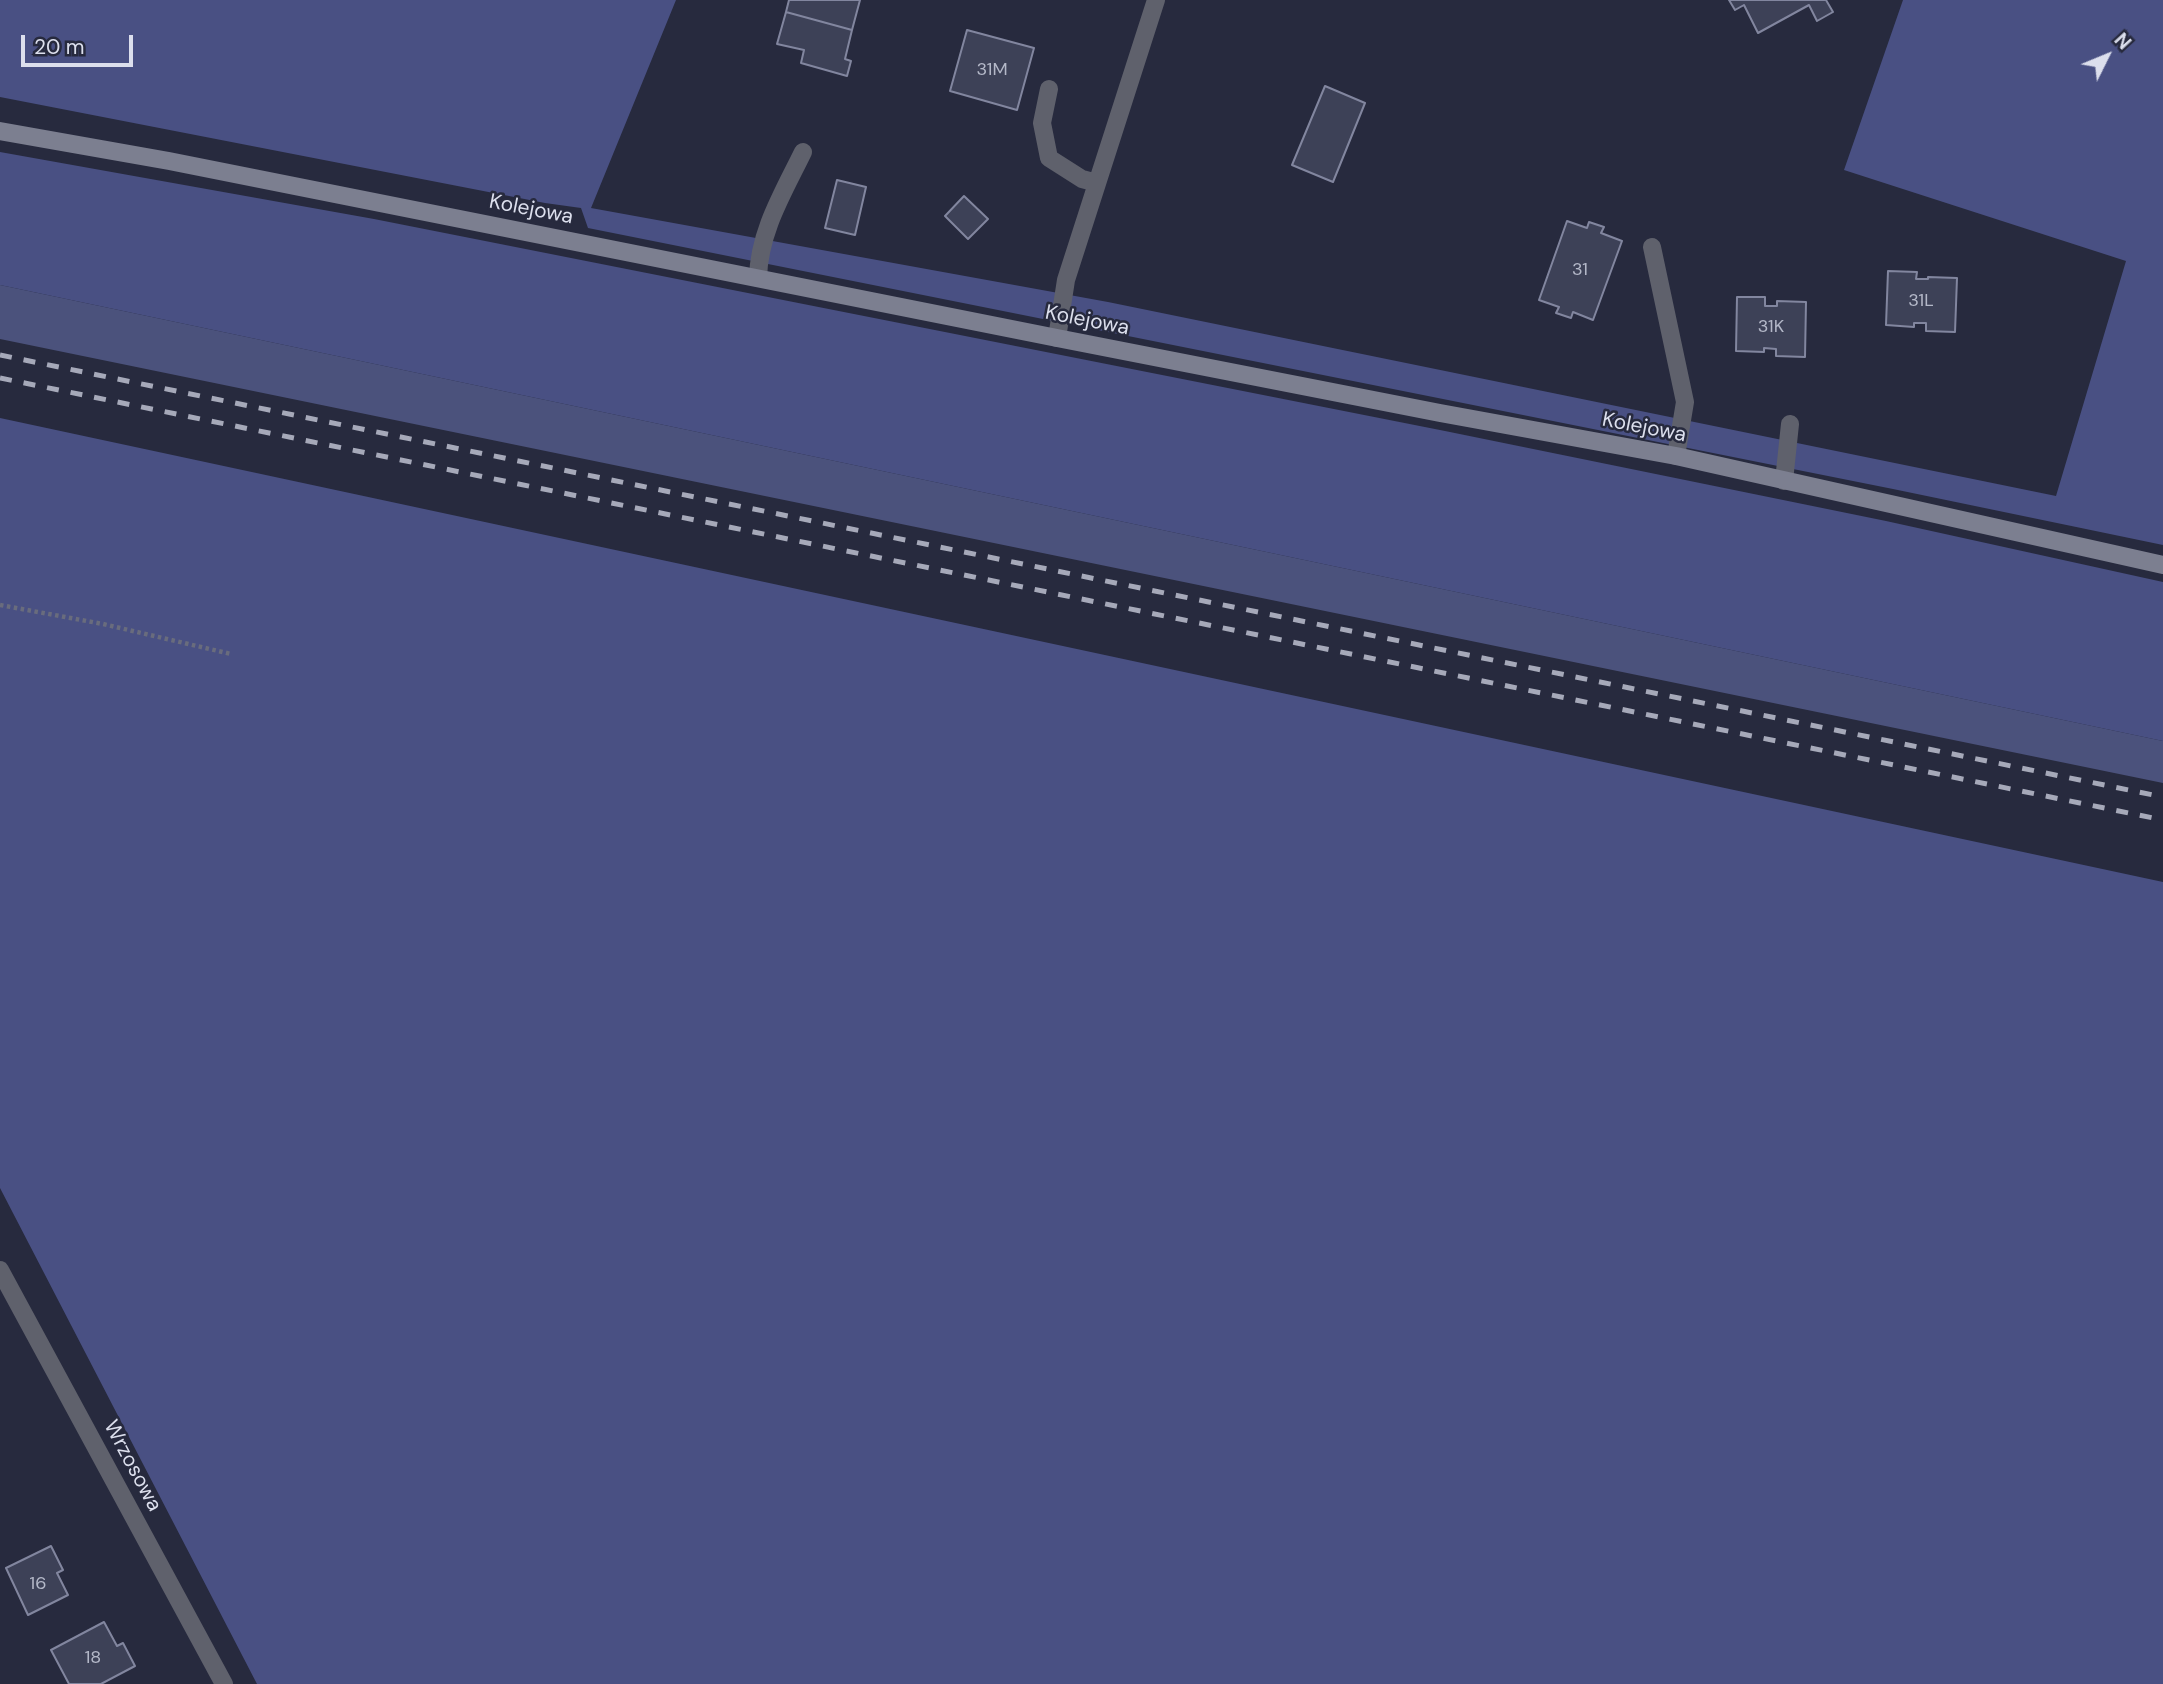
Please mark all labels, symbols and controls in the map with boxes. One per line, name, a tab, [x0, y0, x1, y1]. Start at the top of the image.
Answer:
scale bar	[24, 21, 136, 65]
north arrow	[2072, 21, 2142, 91]
text: N	[2109, 28, 2137, 55]
text: 20 m	[34, 33, 85, 61]
house number: 31M	[976, 59, 1008, 81]
street label: Kolejowa	[487, 190, 575, 230]
house number: 31	[1572, 259, 1588, 281]
house number: 31L	[1908, 290, 1934, 312]
street label: Kolejowa	[1043, 301, 1131, 341]
house number: 31K	[1758, 316, 1784, 338]
street label: Kolejowa	[1600, 408, 1688, 448]
street label: Wrzosowa	[98, 1416, 166, 1516]
house number: 16	[30, 1573, 46, 1595]
house number: 18	[85, 1647, 101, 1669]

